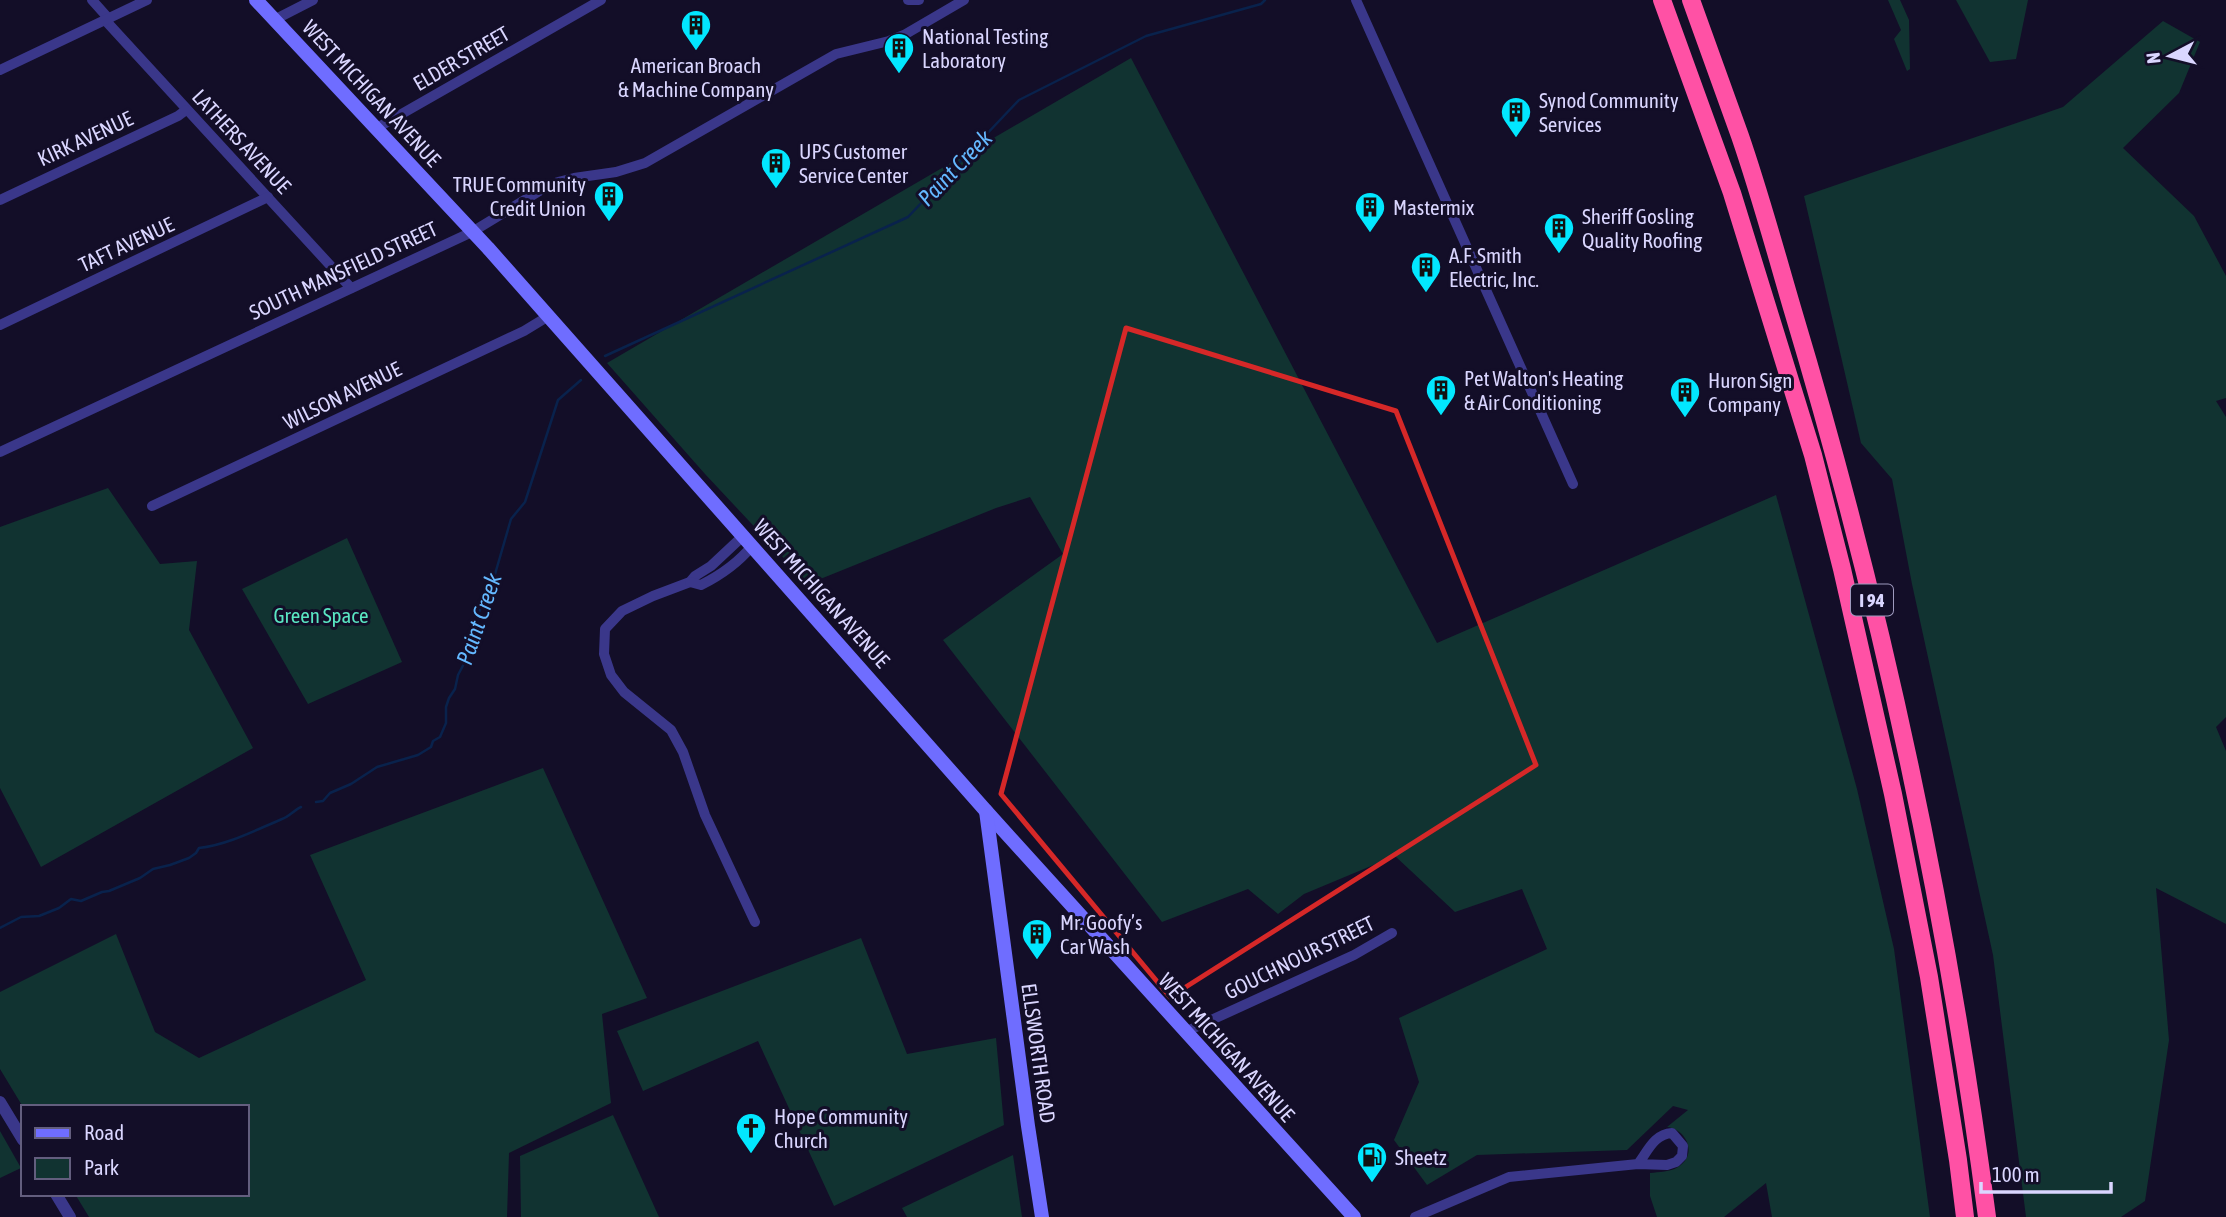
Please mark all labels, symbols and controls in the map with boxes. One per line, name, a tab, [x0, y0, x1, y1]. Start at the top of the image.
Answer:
building icon: American Broach & Machine Company	[679, 8, 713, 52]
street label: WEST MICHIGAN AVENUE	[298, 15, 446, 171]
street label: ELDER STREET	[409, 21, 513, 95]
north arrow	[2135, 21, 2205, 91]
place label: National Testing Laboratory	[922, 24, 1048, 72]
building icon: National Testing Laboratory	[882, 31, 916, 75]
text: N	[2142, 51, 2165, 65]
place label: American Broach & Machine Company	[618, 53, 774, 101]
street label: LATHERS AVENUE	[188, 84, 296, 198]
place label: Synod Community Services	[1539, 88, 1679, 136]
building icon: Synod Community Services	[1499, 95, 1533, 139]
street label: KIRK AVENUE	[34, 106, 136, 170]
water label: Paint Creek	[913, 124, 998, 211]
place label: UPS Customer Service Center	[799, 139, 909, 187]
building icon: UPS Customer Service Center	[759, 146, 793, 190]
place label: TRUE Community Credit Union	[453, 172, 586, 220]
building icon: TRUE Community Credit Union	[592, 179, 626, 223]
building icon: Mastermix	[1353, 190, 1387, 234]
place label: Mastermix	[1393, 195, 1475, 219]
place label: Sheriff Gosling Quality Roofing	[1582, 204, 1702, 252]
building icon: Sheriff Gosling Quality Roofing	[1542, 211, 1576, 255]
street label: TAFT AVENUE	[75, 212, 177, 276]
street label: SOUTH MANSFIELD STREET	[245, 216, 441, 324]
place label: A.F. Smith Electric, Inc.	[1449, 243, 1539, 291]
building icon: A.F. Smith Electric, Inc.	[1409, 250, 1443, 294]
street label: WILSON AVENUE	[279, 356, 405, 434]
place label: Pet Walton's Heating & Air Conditioning	[1464, 366, 1623, 414]
place label: Huron Sign Company	[1708, 368, 1792, 416]
building icon: Pet Walton's Heating & Air Conditioning	[1424, 373, 1458, 417]
building icon: Huron Sign Company	[1668, 375, 1702, 419]
street label: WEST MICHIGAN AVENUE	[749, 514, 895, 672]
water label: Paint Creek	[451, 569, 507, 668]
road number: I 94	[1851, 584, 1893, 615]
park label: Green Space	[273, 603, 369, 627]
place label: Mr. Goofy’s Car Wash	[1060, 910, 1142, 958]
street label: GOUCHNOUR STREET	[1220, 910, 1378, 1004]
building icon: Mr. Goofy’s Car Wash	[1020, 917, 1054, 961]
street label: WEST MICHIGAN AVENUE	[1154, 968, 1300, 1126]
street label: ELLSWORTH ROAD	[1017, 982, 1061, 1124]
place label: Hope Community Church	[774, 1104, 908, 1152]
legend	[21, 1105, 248, 1196]
church icon: Hope Community Church	[734, 1111, 768, 1155]
text: Road	[84, 1120, 124, 1144]
fuel station icon: Sheetz	[1355, 1140, 1389, 1184]
place label: Sheetz	[1395, 1145, 1447, 1169]
scale bar	[1981, 1150, 2110, 1194]
text: Park	[84, 1155, 119, 1179]
text: 100 m	[1992, 1162, 2040, 1186]

